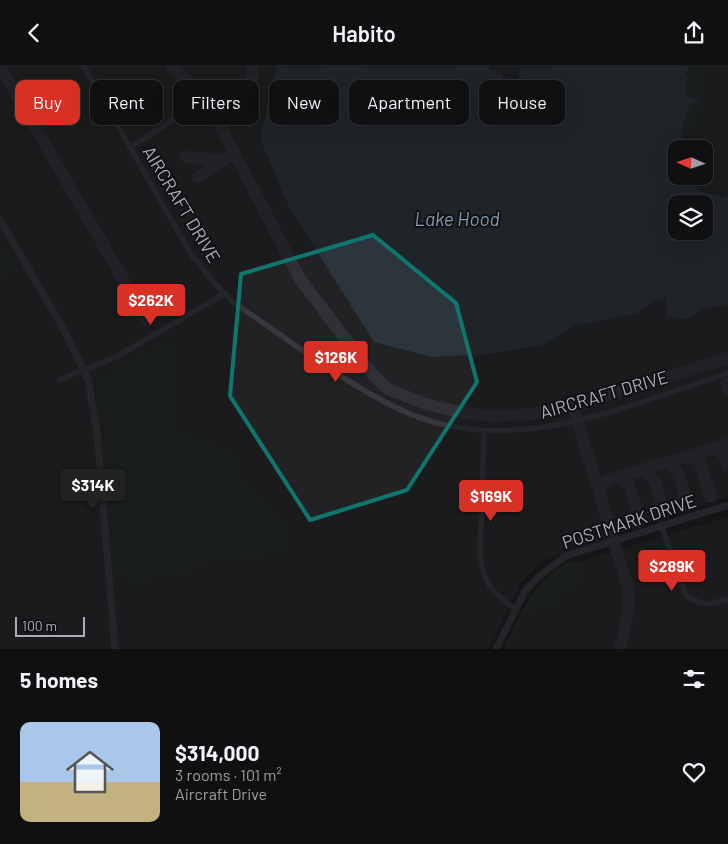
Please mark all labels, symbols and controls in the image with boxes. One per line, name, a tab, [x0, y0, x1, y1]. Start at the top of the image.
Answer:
icon: back	[20, 19, 48, 47]
icon: share	[680, 19, 708, 47]
text: Habito	[332, 20, 396, 46]
chip: Buy	[15, 80, 80, 125]
chip: Rent	[90, 80, 163, 125]
chip: Filters	[173, 80, 259, 125]
chip: New	[269, 80, 339, 125]
chip: Apartment	[349, 80, 469, 125]
chip: House	[479, 80, 565, 125]
north arrow	[668, 140, 712, 185]
map controls	[668, 140, 713, 240]
street label: AIRCRAFT DRIVE	[139, 142, 225, 266]
button: layers	[668, 195, 713, 240]
water label: Lake Hood	[414, 207, 500, 230]
pin: $262K	[116, 283, 186, 326]
text: $262K	[128, 290, 174, 309]
pin: $126K	[301, 341, 371, 383]
text: $126K	[315, 347, 357, 366]
street label: AIRCRAFT DRIVE	[537, 365, 671, 423]
pin: $314K	[58, 469, 128, 511]
text: $314K	[71, 475, 115, 494]
pin: $169K	[456, 479, 526, 522]
text: $169K	[470, 486, 512, 505]
street label: POSTMARK DRIVE	[559, 489, 699, 553]
pin: $289K	[637, 549, 707, 592]
text: $289K	[649, 556, 695, 575]
scale bar	[15, 614, 85, 637]
text: 100 m	[22, 617, 57, 634]
icon: filters	[680, 665, 708, 693]
text: 5 homes	[20, 667, 98, 692]
text: $314,000	[175, 740, 259, 765]
icon: home	[60, 742, 120, 802]
icon: heart	[680, 758, 708, 786]
text: 3 rooms · 101 m²	[175, 765, 282, 784]
text: Aircraft Drive	[175, 784, 267, 803]

